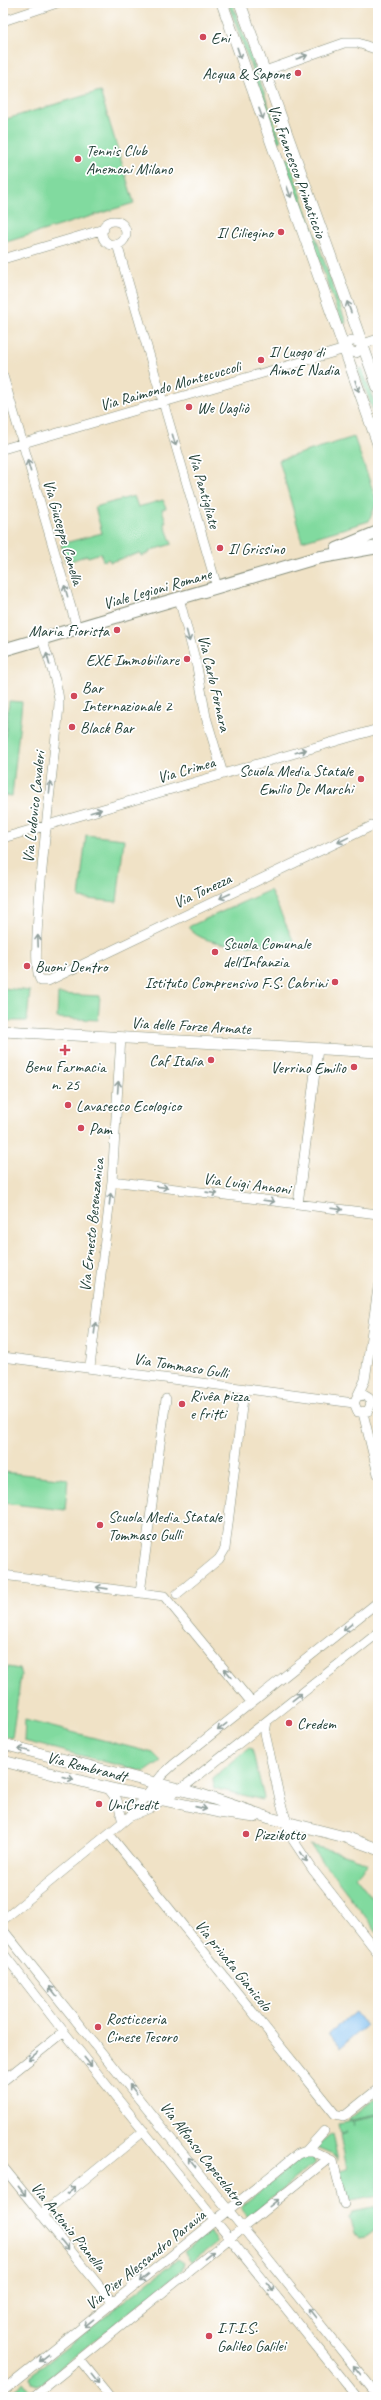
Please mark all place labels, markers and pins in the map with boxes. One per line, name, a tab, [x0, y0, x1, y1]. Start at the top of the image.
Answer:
place label: Eni	[211, 28, 232, 48]
marker: Eni	[198, 32, 208, 42]
place label: Acqua & Sapone	[202, 64, 292, 84]
marker: Acqua & Sapone	[293, 68, 303, 78]
place label: Tennis Club Anemoni Milano	[86, 141, 174, 179]
marker: Tennis Club Anemoni Milano	[73, 154, 83, 164]
place label: Il Ciliegino	[217, 223, 275, 243]
marker: Il Ciliegino	[276, 227, 286, 237]
place label: Il Luogo di AimoE Nadia	[269, 342, 341, 380]
marker: Il Luogo di AimoE Nadia	[256, 355, 266, 365]
place label: We Uagliò	[197, 398, 250, 418]
marker: We Uagliò	[184, 402, 194, 412]
place label: Il Grissino	[228, 539, 286, 559]
marker: Il Grissino	[215, 543, 225, 553]
place label: Maria Fiorista	[29, 621, 110, 641]
marker: Maria Fiorista	[112, 625, 122, 635]
place label: EXE Immobiliare	[86, 650, 181, 670]
marker: EXE Immobiliare	[182, 654, 192, 664]
place label: Bar Internazionale 2	[82, 678, 173, 716]
marker: Bar Internazionale 2	[69, 691, 79, 701]
place label: Black Bar	[80, 718, 136, 738]
marker: Black Bar	[67, 722, 77, 732]
place label: Scuola Media Statale Emilio De Marchi	[239, 761, 355, 799]
marker: Scuola Media Statale Emilio De Marchi	[356, 774, 366, 784]
place label: Scuola Comunale dell'Infanzia	[223, 934, 312, 972]
marker: Scuola Comunale dell'Infanzia	[210, 947, 220, 957]
place label: Buoni Dentro	[35, 957, 110, 977]
marker: Buoni Dentro	[22, 961, 32, 971]
place label: Istituto Comprensivo F.S. Cabrini	[145, 973, 329, 993]
marker: Istituto Comprensivo F.S. Cabrini	[330, 977, 340, 987]
marker: Benu Farmacia n. 25	[60, 1045, 70, 1055]
place label: Caf Italia	[149, 1051, 204, 1071]
marker: Caf Italia	[206, 1055, 216, 1065]
place label: Benu Farmacia n. 25	[25, 1057, 107, 1095]
place label: Verrino Emilio	[270, 1058, 347, 1078]
marker: Verrino Emilio	[349, 1062, 359, 1072]
place label: Lavasecco Ecologico	[76, 1096, 184, 1116]
marker: Lavasecco Ecologico	[63, 1100, 73, 1110]
place label: Pam	[89, 1119, 114, 1139]
marker: Pam	[76, 1123, 86, 1133]
place label: Rivêa pizza e fritti	[190, 1386, 250, 1424]
marker: Rivêa pizza e fritti	[177, 1399, 187, 1409]
place label: Scuola Media Statale Tommaso Gulli	[108, 1507, 224, 1545]
marker: Scuola Media Statale Tommaso Gulli	[95, 1520, 105, 1530]
place label: Credem	[297, 1714, 337, 1734]
marker: Credem	[284, 1718, 294, 1728]
place label: UniCredit	[107, 1795, 160, 1815]
marker: UniCredit	[94, 1799, 104, 1809]
place label: Pizzikotto	[254, 1825, 307, 1845]
marker: Pizzikotto	[241, 1829, 251, 1839]
place label: Rosticceria Cinese Tesoro	[106, 2009, 178, 2047]
marker: Rosticceria Cinese Tesoro	[93, 2022, 103, 2032]
place label: I.T.I.S. Galileo Galilei	[217, 2318, 288, 2356]
marker: I.T.I.S. Galileo Galilei	[204, 2331, 214, 2341]

